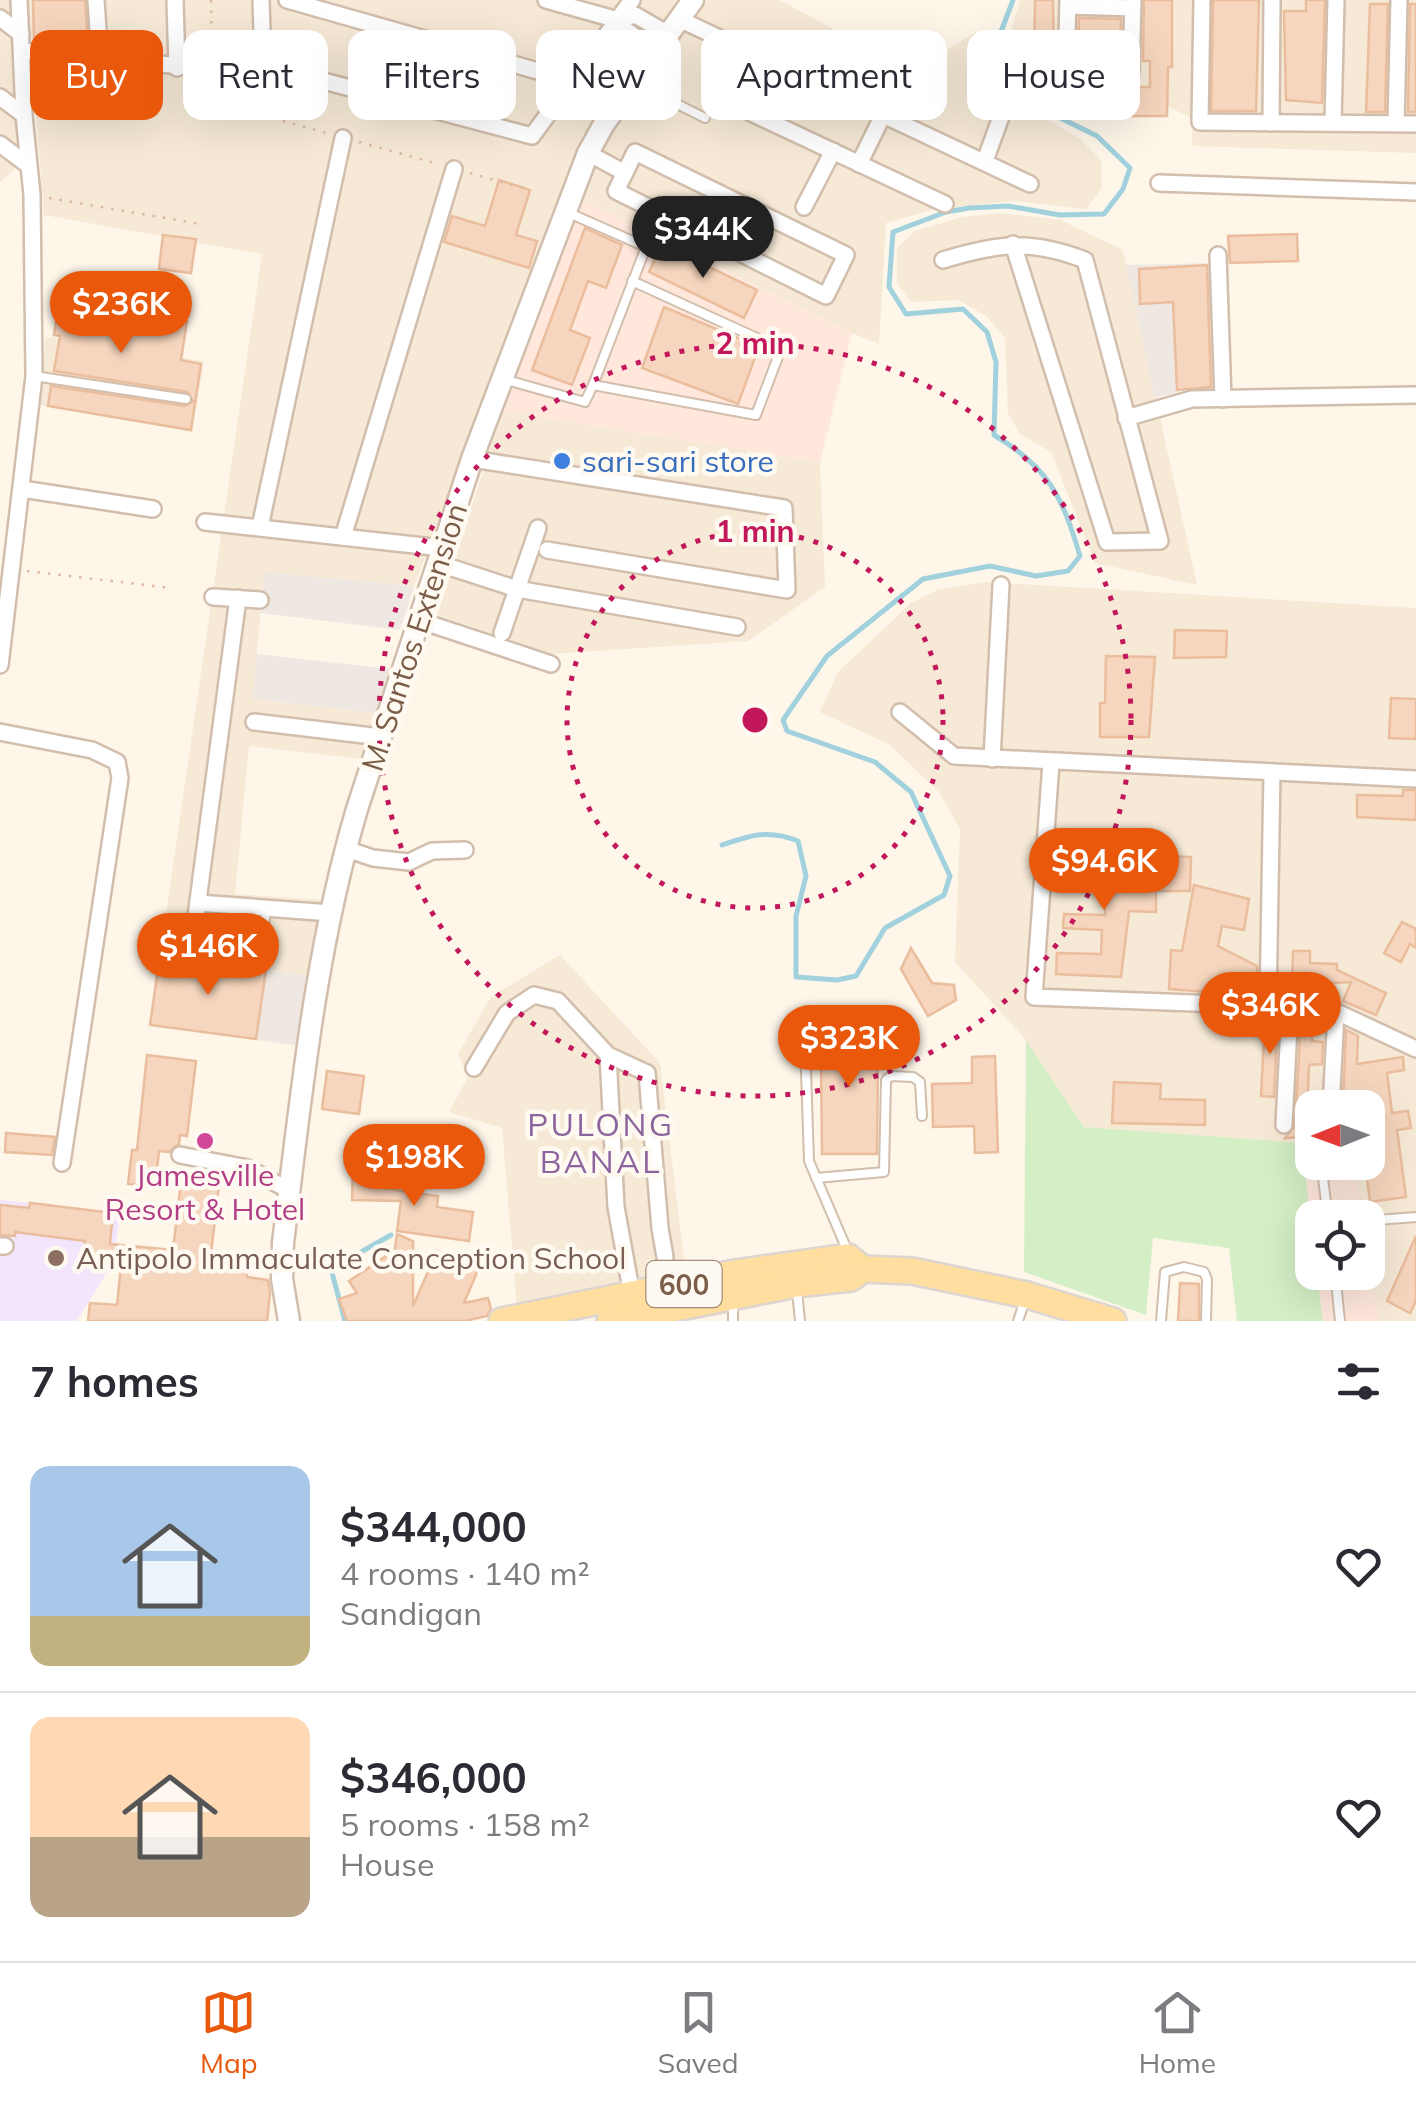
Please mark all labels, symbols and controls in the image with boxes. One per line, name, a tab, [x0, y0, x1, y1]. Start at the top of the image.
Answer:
chip: Buy	[30, 30, 163, 120]
chip: Rent	[183, 30, 328, 120]
chip: Filters	[348, 30, 516, 120]
chip: New	[536, 30, 681, 120]
chip: Apartment	[701, 30, 947, 120]
chip: House	[967, 30, 1140, 120]
pin: $344K	[633, 196, 773, 281]
text: $344K	[654, 208, 752, 248]
pin: $236K	[51, 271, 191, 356]
text: $236K	[72, 283, 170, 323]
text: 2 min	[715, 324, 795, 362]
place label: sari-sari store	[582, 442, 774, 480]
marker: sari-sari store	[551, 450, 573, 472]
street label: M. Santos Extension	[353, 498, 475, 776]
text: 1 min	[715, 512, 795, 550]
centre of rings	[737, 702, 773, 738]
pin: $94.6K	[1023, 828, 1185, 913]
text: $94.6K	[1051, 840, 1157, 880]
pin: $146K	[138, 913, 278, 998]
text: $146K	[159, 925, 257, 965]
pin: $346K	[1200, 972, 1340, 1057]
text: $346K	[1221, 984, 1319, 1024]
pin: $323K	[779, 1005, 919, 1090]
text: $323K	[800, 1017, 898, 1057]
north arrow	[1295, 1090, 1385, 1180]
map controls	[1295, 1090, 1385, 1290]
district label: PULONG BANAL	[527, 1104, 675, 1181]
pin: $198K	[344, 1124, 484, 1209]
marker: Jamesville Resort & Hotel	[194, 1130, 216, 1152]
text: $198K	[365, 1136, 463, 1176]
place label: Jamesville Resort & Hotel	[105, 1156, 305, 1228]
button: locate	[1295, 1200, 1385, 1290]
place label: Antipolo Immaculate Conception School	[76, 1239, 626, 1277]
marker: Antipolo Immaculate Conception School	[45, 1247, 67, 1269]
road number: 600	[646, 1261, 722, 1307]
icon: filters	[1331, 1354, 1386, 1409]
text: 7 homes	[30, 1355, 199, 1408]
text: $344,000	[340, 1500, 527, 1553]
icon: home	[110, 1506, 230, 1626]
icon: heart	[1331, 1539, 1386, 1594]
text: 4 rooms · 140 m²	[340, 1553, 590, 1593]
text: Sandigan	[340, 1593, 482, 1633]
text: $346,000	[340, 1751, 527, 1804]
icon: home	[110, 1757, 230, 1877]
icon: heart	[1331, 1790, 1386, 1845]
text: 5 rooms · 158 m²	[340, 1804, 590, 1844]
text: House	[340, 1844, 435, 1884]
tab: Map	[200, 1985, 258, 2080]
tab: Saved	[658, 1985, 739, 2080]
tab: Home	[1139, 1985, 1216, 2080]

